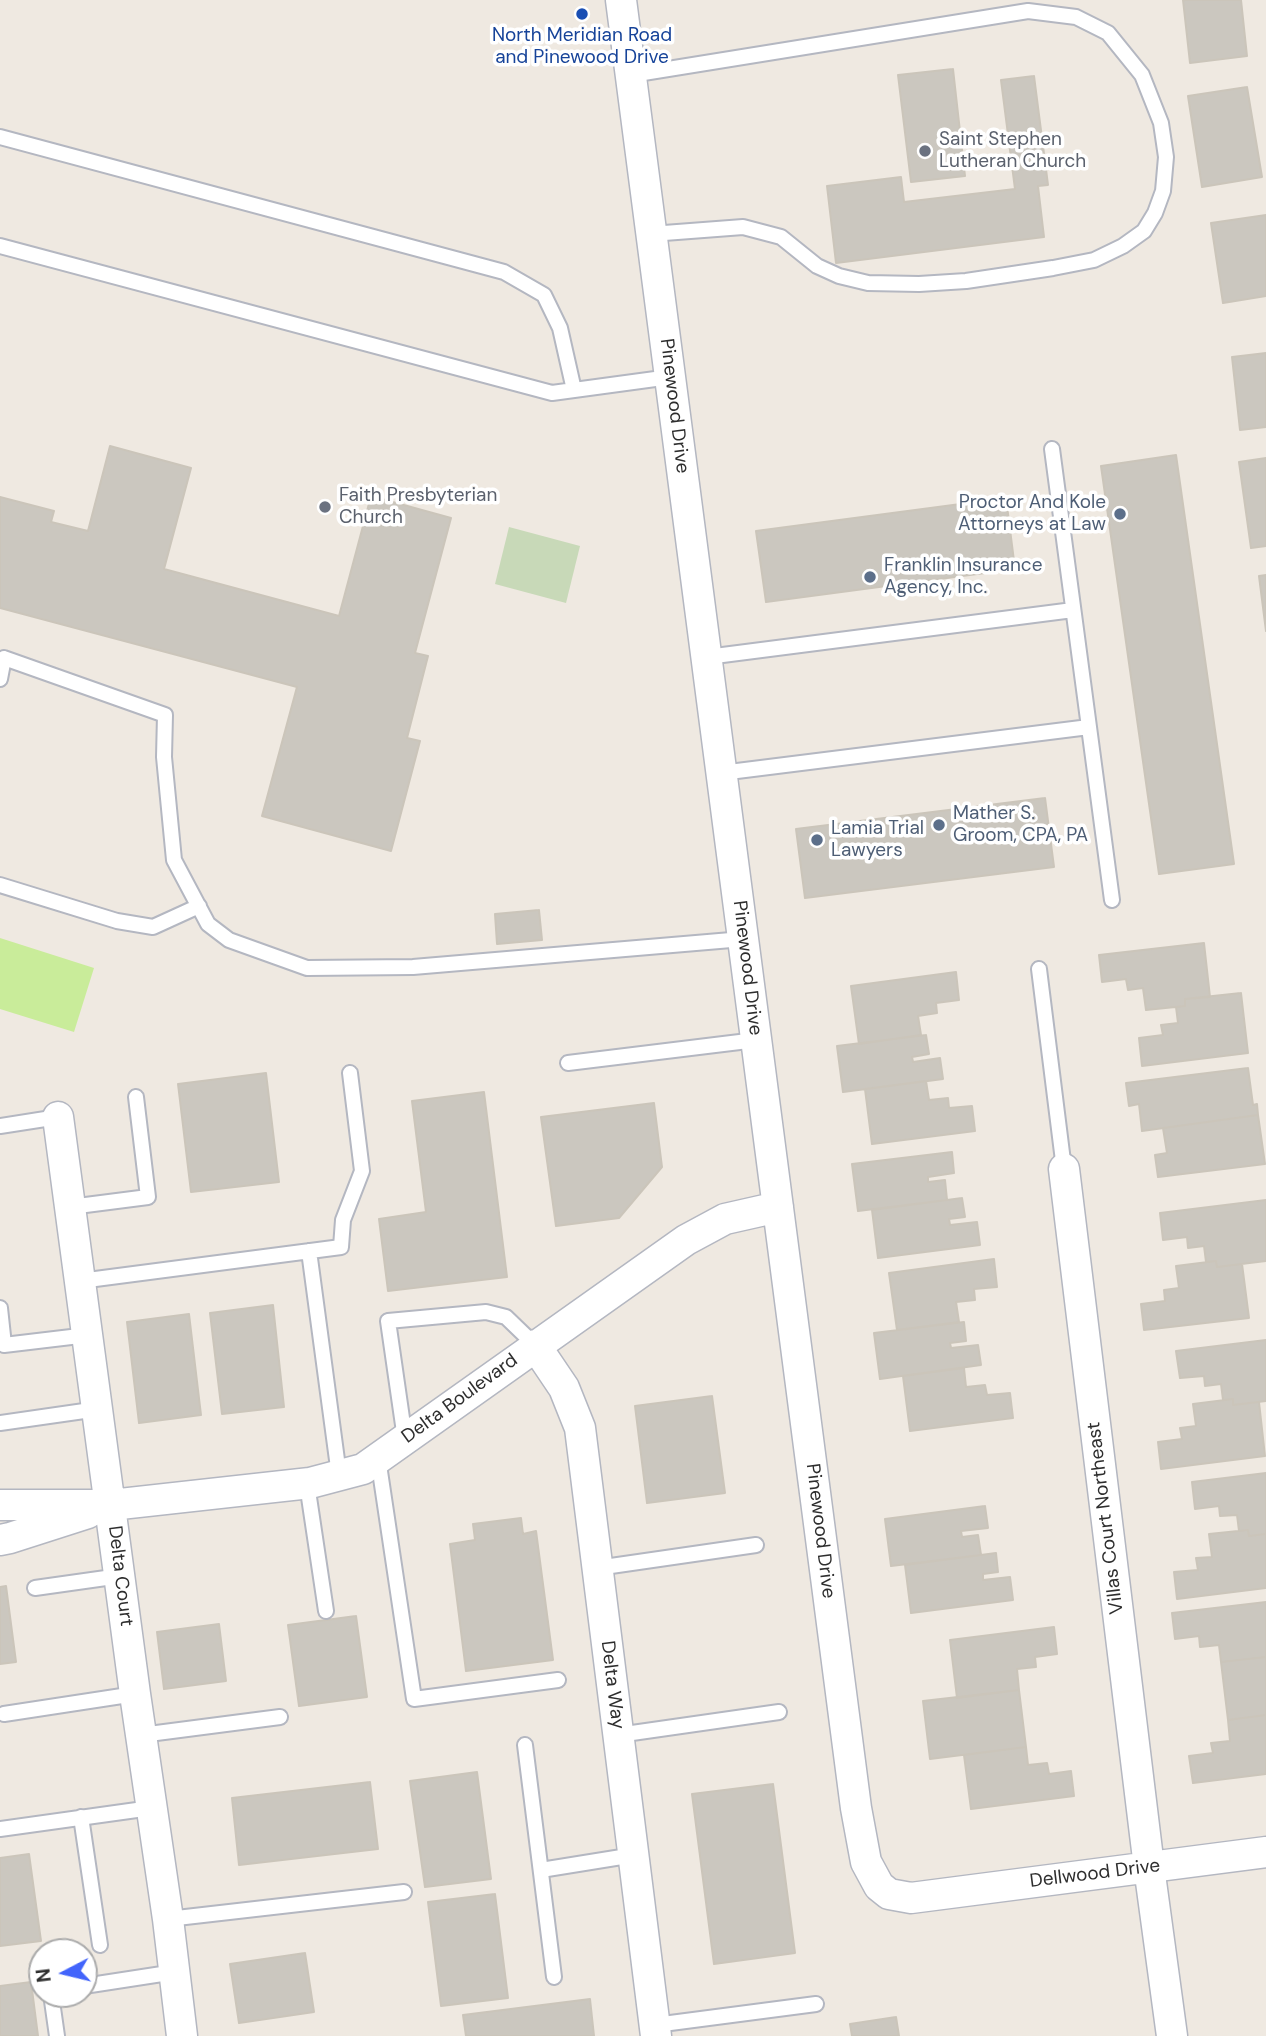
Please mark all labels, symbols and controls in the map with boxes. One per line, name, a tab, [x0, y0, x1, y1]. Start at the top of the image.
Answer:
marker: North Meridian Road and Pinewood Drive	[574, 6, 590, 22]
place label: North Meridian Road and Pinewood Drive	[492, 25, 672, 69]
place label: Saint Stephen Lutheran Church	[939, 129, 1086, 173]
marker: Saint Stephen Lutheran Church	[917, 143, 933, 159]
street label: Pinewood Drive	[654, 337, 694, 475]
place label: Faith Presbyterian Church	[339, 485, 497, 529]
place label: Proctor And Kole Attorneys at Law	[958, 492, 1106, 536]
marker: Faith Presbyterian Church	[317, 499, 333, 515]
marker: Proctor And Kole Attorneys at Law	[1112, 506, 1128, 522]
place label: Franklin Insurance Agency, Inc.	[884, 555, 1042, 599]
marker: Franklin Insurance Agency, Inc.	[862, 569, 878, 585]
place label: Mather S. Groom, CPA, PA	[953, 803, 1088, 847]
marker: Mather S. Groom, CPA, PA	[931, 817, 947, 833]
place label: Lamia Trial Lawyers	[831, 818, 924, 862]
marker: Lamia Trial Lawyers	[809, 832, 825, 848]
street label: Pinewood Drive	[727, 899, 767, 1037]
street label: Delta Boulevard	[398, 1349, 522, 1449]
street label: Villas Court Northeast	[1083, 1421, 1129, 1615]
street label: Pinewood Drive	[800, 1462, 840, 1600]
street label: Delta Court	[103, 1524, 137, 1628]
street label: Delta Way	[595, 1639, 629, 1731]
street label: Dellwood Drive	[1029, 1855, 1161, 1893]
north arrow	[28, 1938, 98, 2008]
text: N	[30, 1967, 57, 1984]

